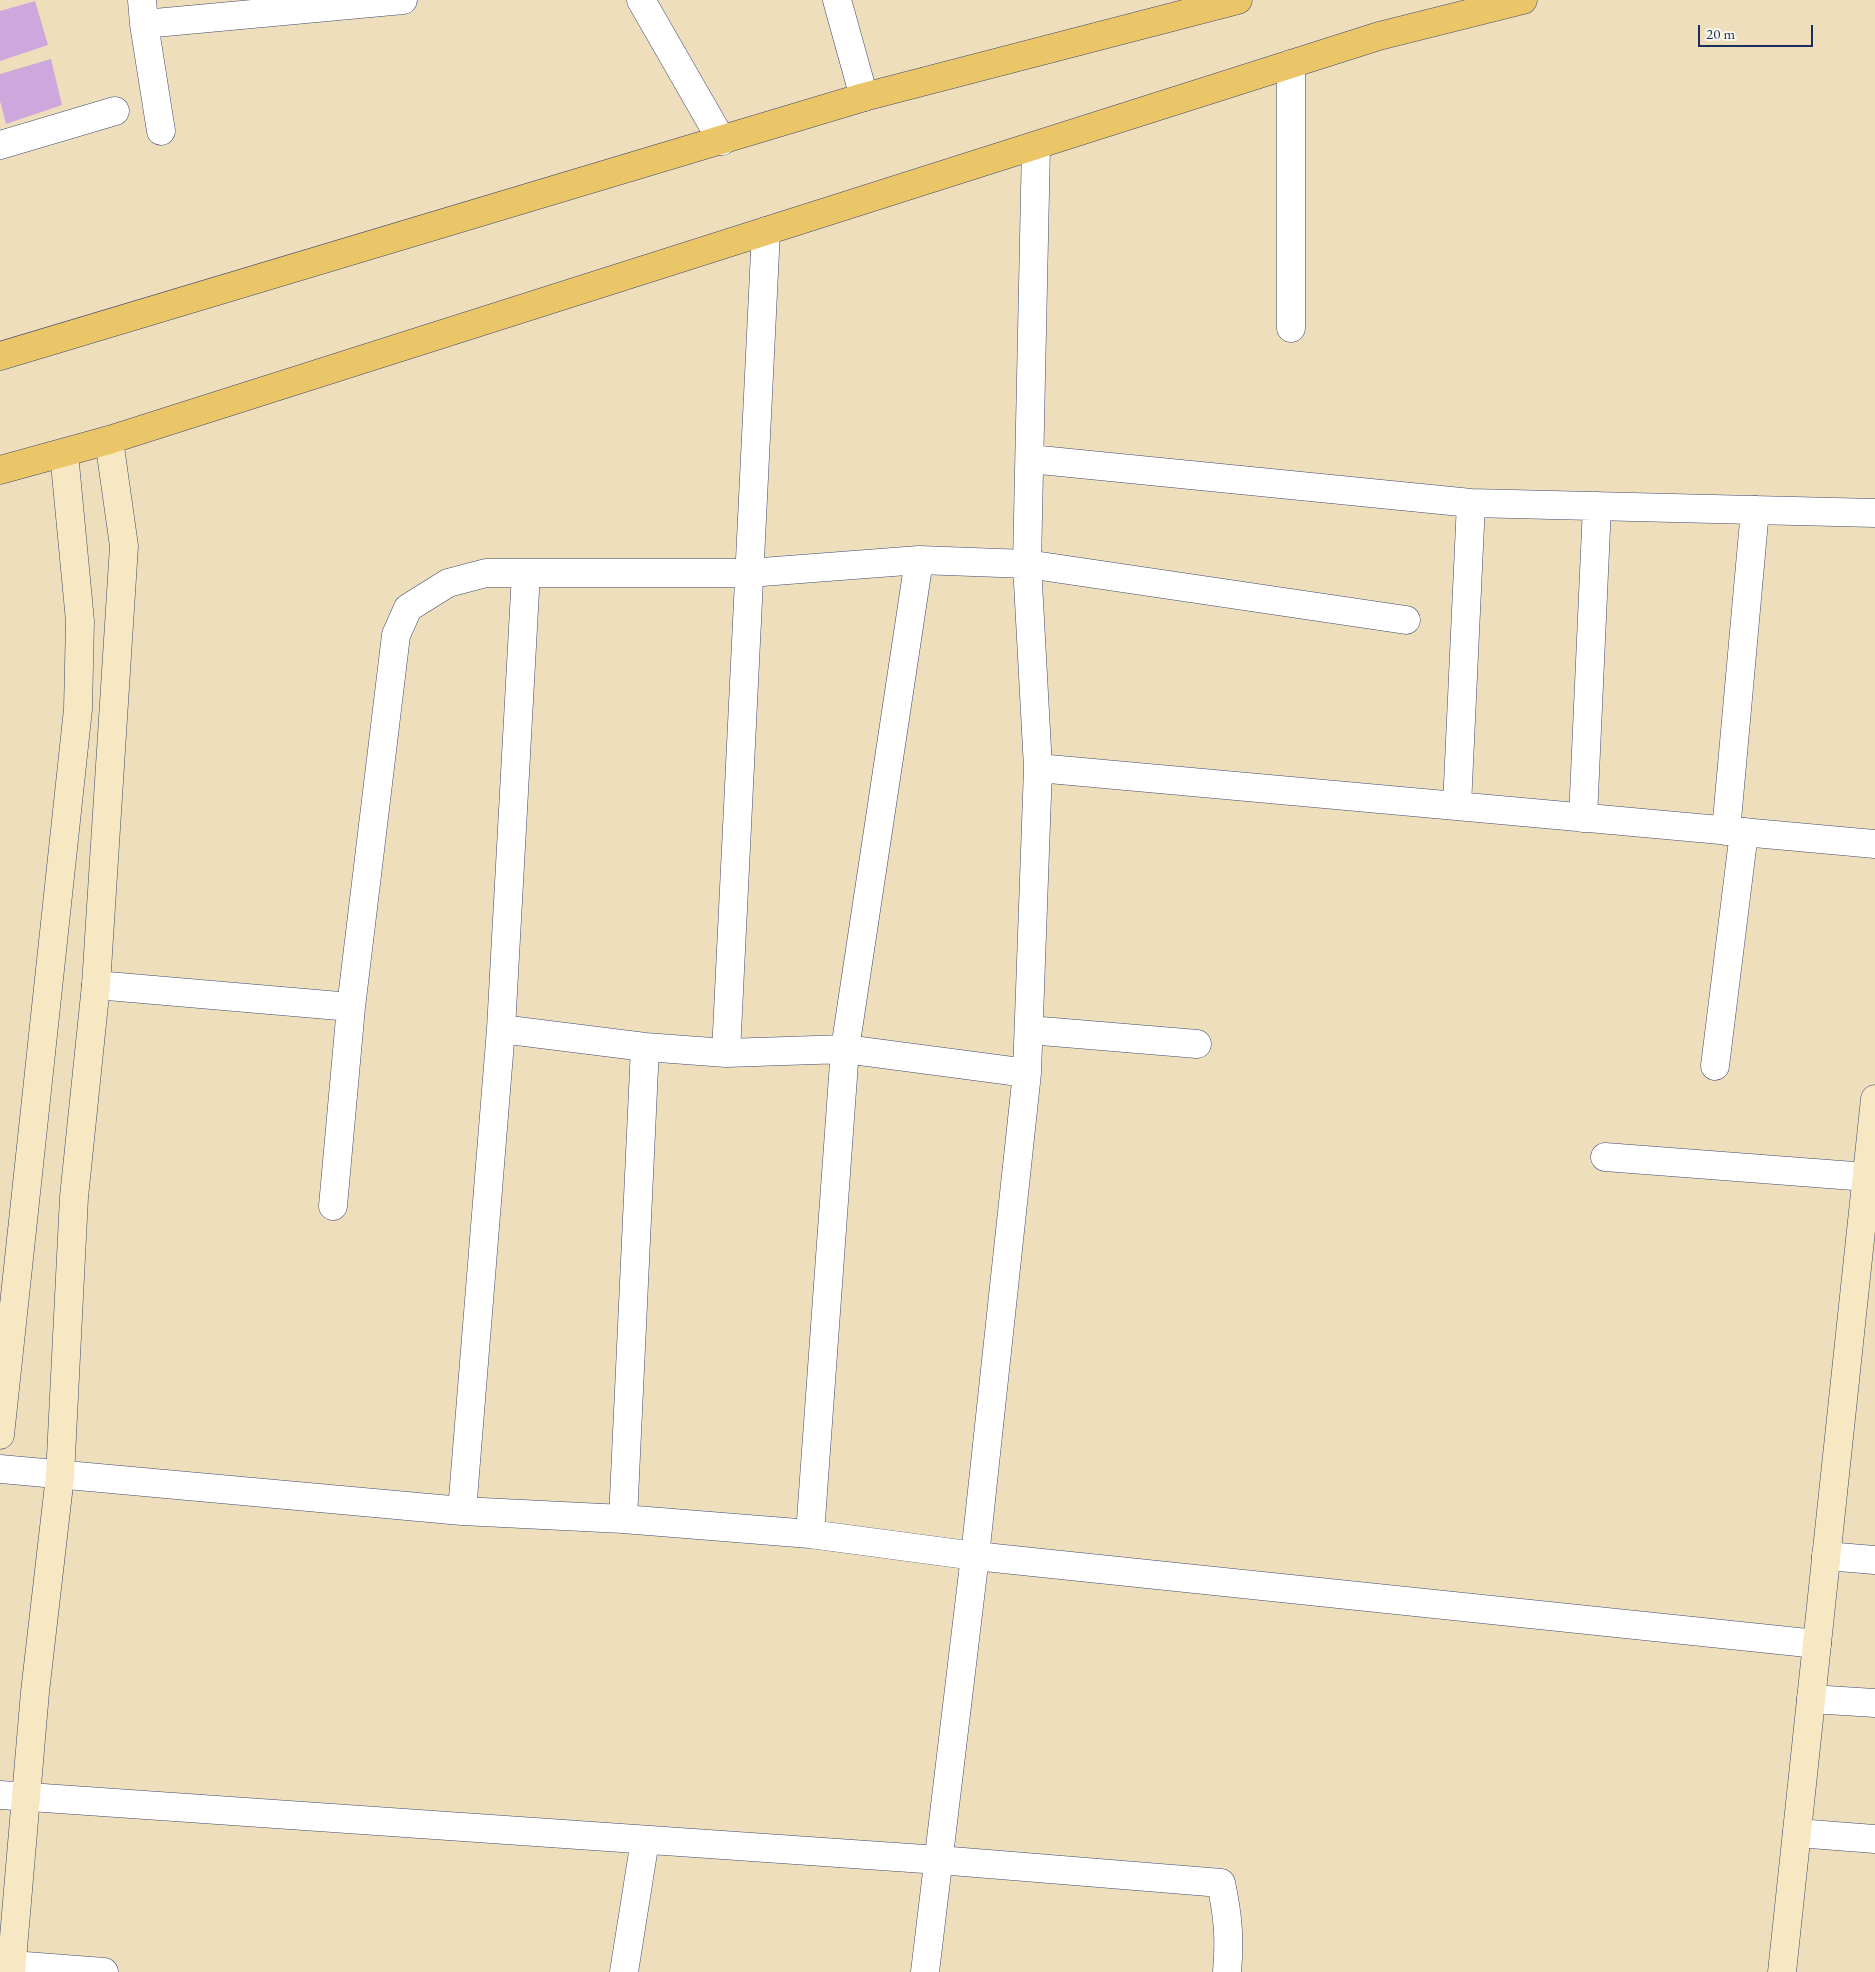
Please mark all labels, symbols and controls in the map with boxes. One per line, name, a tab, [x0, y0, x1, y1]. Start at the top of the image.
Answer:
scale bar	[1700, 15, 1815, 47]
text: 20 m	[1706, 24, 1735, 43]

